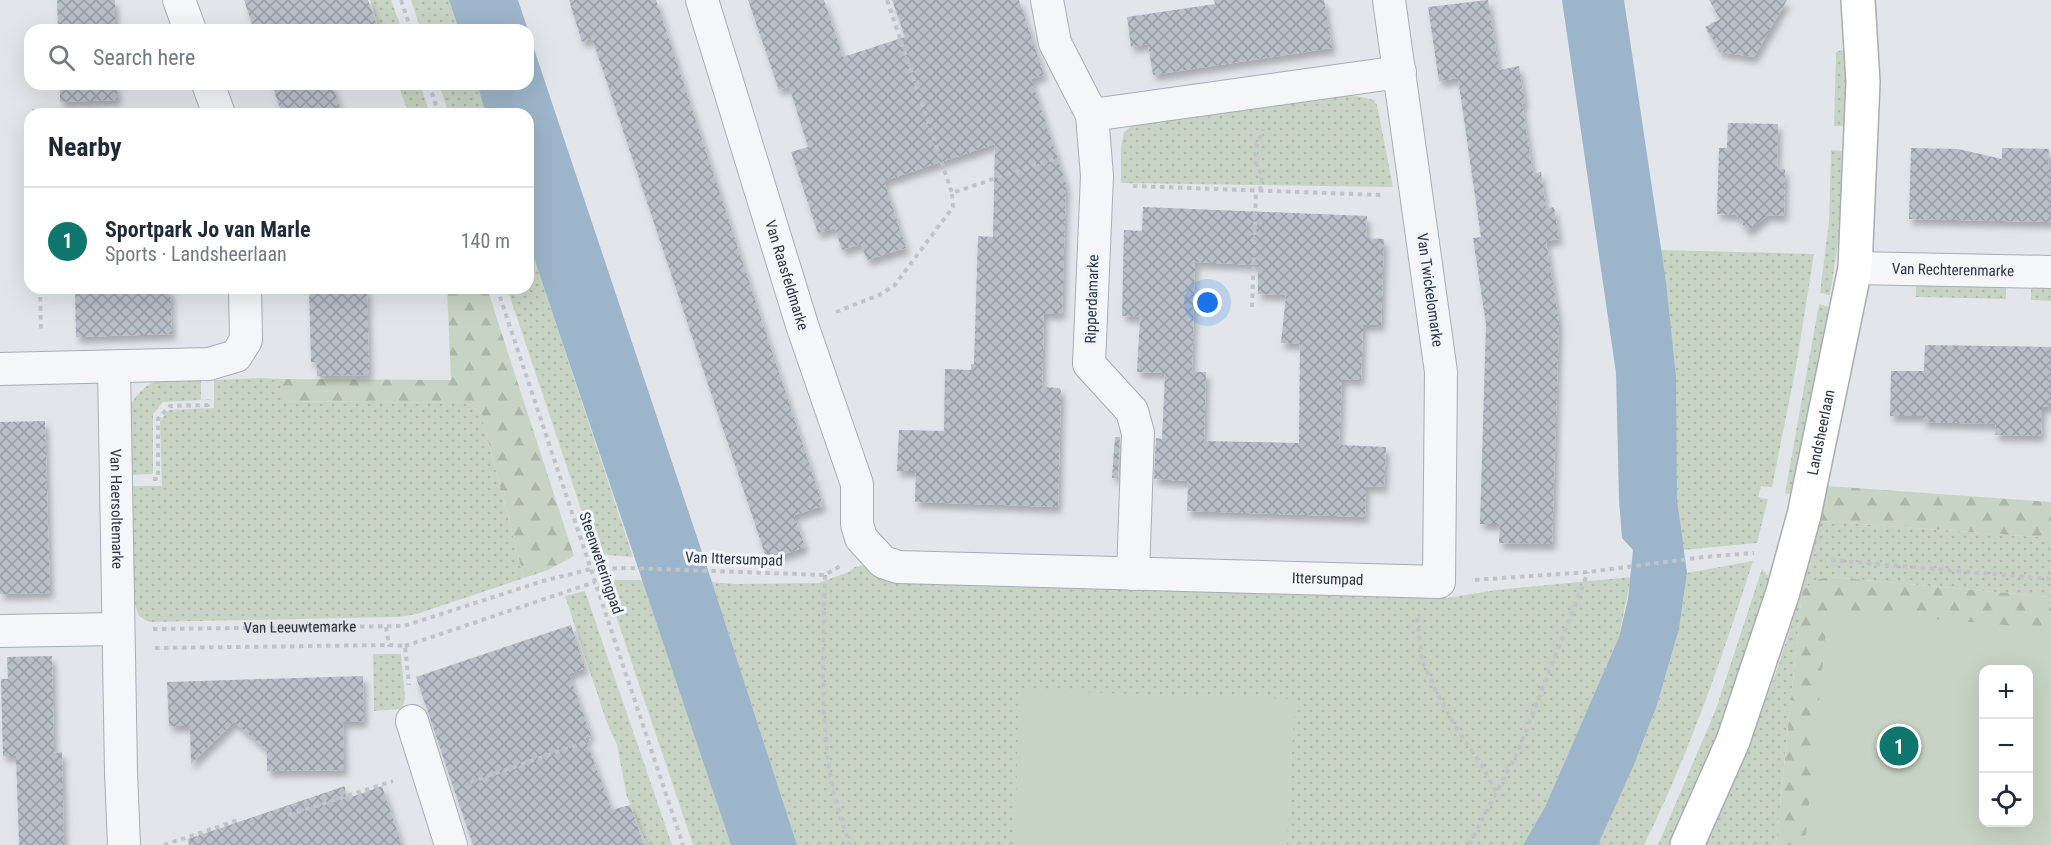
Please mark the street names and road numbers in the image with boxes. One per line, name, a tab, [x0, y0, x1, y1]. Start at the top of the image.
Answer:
street label: Van Raasfeldmarke	[761, 218, 812, 333]
street label: Van Twickelomarke	[1413, 232, 1447, 348]
street label: Ripperdamarke	[1081, 254, 1103, 344]
street label: Van Rechterenmarke	[1892, 260, 2014, 280]
street label: Landsheerlaan	[1803, 388, 1839, 477]
street label: Van Haersoltemarke	[106, 449, 126, 569]
street label: Steenweteringpad	[575, 510, 627, 616]
street label: Van Ittersumpad	[685, 548, 783, 570]
street label: Ittersumpad	[1292, 569, 1364, 589]
street label: Van Leeuwtemarke	[244, 618, 356, 637]

